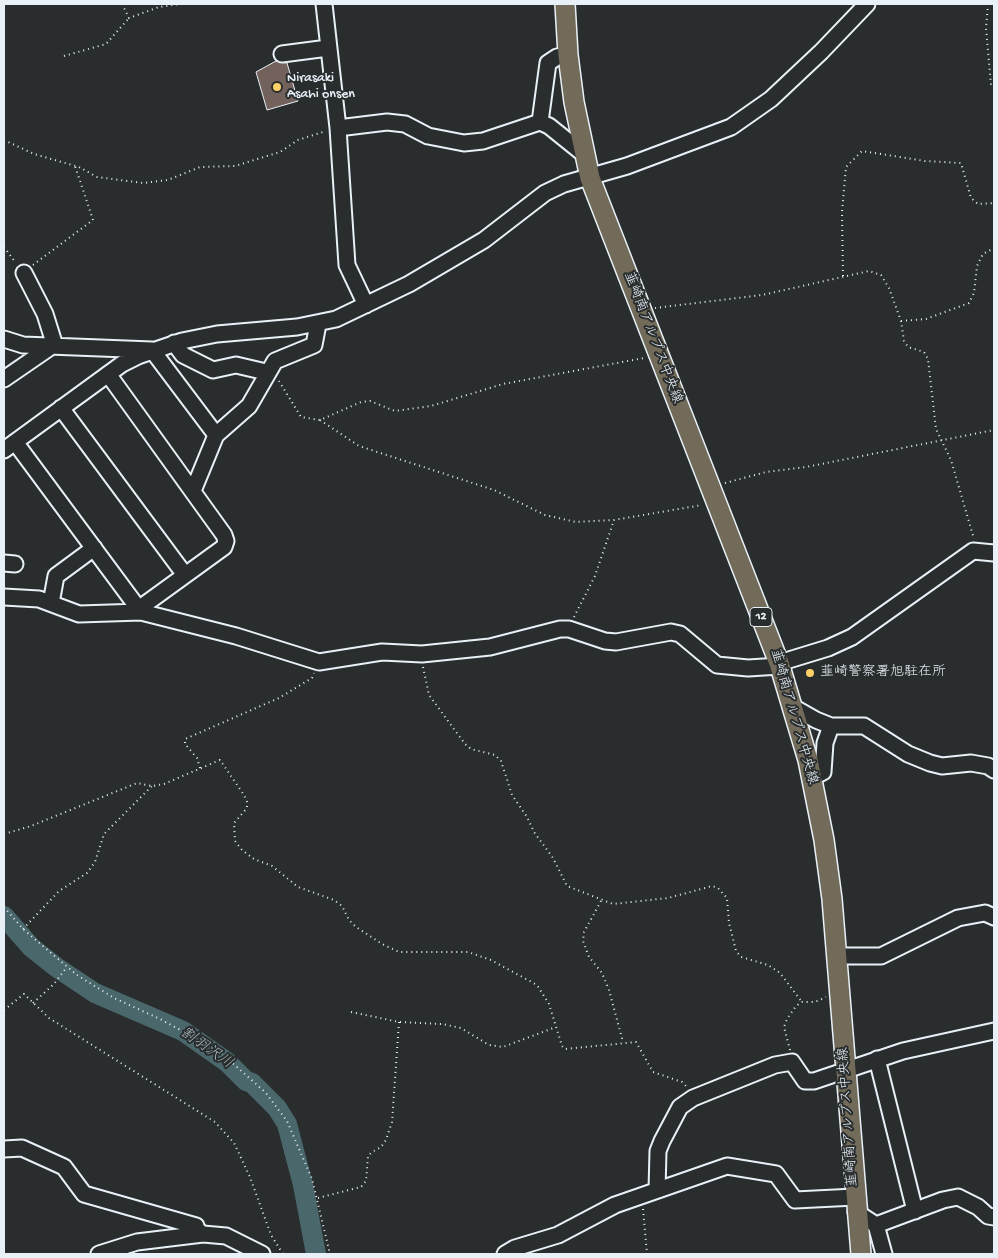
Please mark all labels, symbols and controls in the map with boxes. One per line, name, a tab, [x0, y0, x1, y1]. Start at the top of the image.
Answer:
place label: Nirasaki Asahi onsen	[287, 71, 355, 104]
marker: Nirasaki Asahi onsen	[271, 81, 283, 93]
street label: 韮崎南アルプス中央線	[619, 270, 685, 406]
road number: 12	[750, 608, 772, 626]
street label: 韮崎南アルプス中央線	[766, 647, 820, 787]
place label: 韮崎警察署旭駐在所	[820, 665, 946, 681]
marker: 韮崎警察署旭駐在所	[804, 667, 816, 679]
water label: 割羽沢川	[176, 1024, 236, 1074]
street label: 韮崎南アルプス中央線	[836, 1047, 862, 1187]

